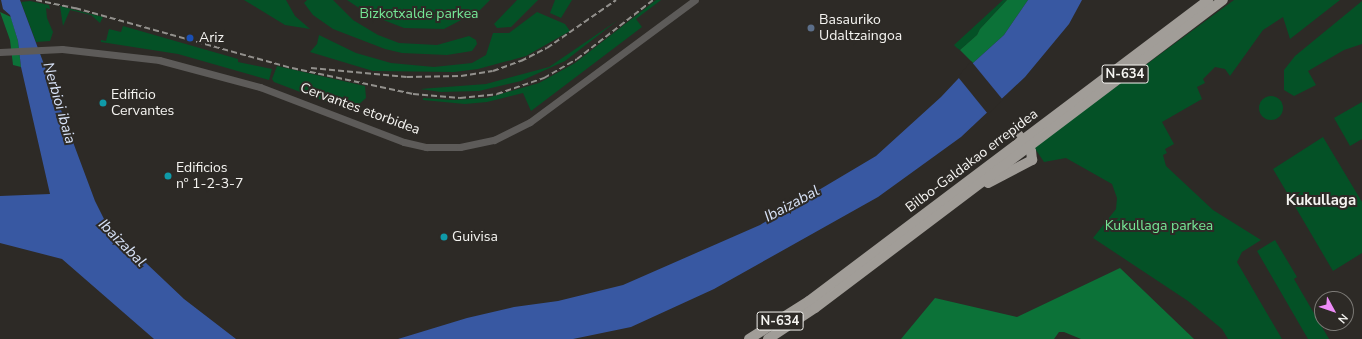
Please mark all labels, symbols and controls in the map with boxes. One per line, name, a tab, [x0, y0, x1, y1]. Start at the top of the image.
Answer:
park label: Bizkotxalde parkea	[359, 6, 479, 22]
place label: Basauriko Udaltzaingoa	[819, 12, 902, 44]
marker: Basauriko Udaltzaingoa	[806, 23, 816, 33]
place label: Ariz	[199, 30, 224, 46]
marker: Ariz	[184, 32, 196, 44]
water label: Nerbioi ibaia	[39, 60, 79, 146]
road number: N-634	[1101, 63, 1149, 85]
street label: Cervantes etorbidea	[298, 79, 422, 139]
place label: Edificio Cervantes	[111, 87, 174, 120]
marker: Edificio Cervantes	[98, 98, 108, 108]
street label: Bilbo-Galdakao errepidea	[903, 106, 1041, 216]
place label: Edificios nº 1-2-3-7	[176, 160, 243, 192]
marker: Edificios nº 1-2-3-7	[163, 171, 173, 181]
water label: Ibaizabal	[761, 182, 823, 226]
district label: Kukullaga	[1286, 192, 1356, 210]
water label: Ibaizabal	[94, 215, 150, 271]
park label: Kukullaga parkea	[1105, 218, 1213, 234]
place label: Guivisa	[452, 229, 498, 245]
marker: Guivisa	[439, 232, 449, 242]
north arrow	[1314, 291, 1354, 331]
road number: N-634	[756, 310, 804, 332]
text: N	[1334, 310, 1351, 326]

